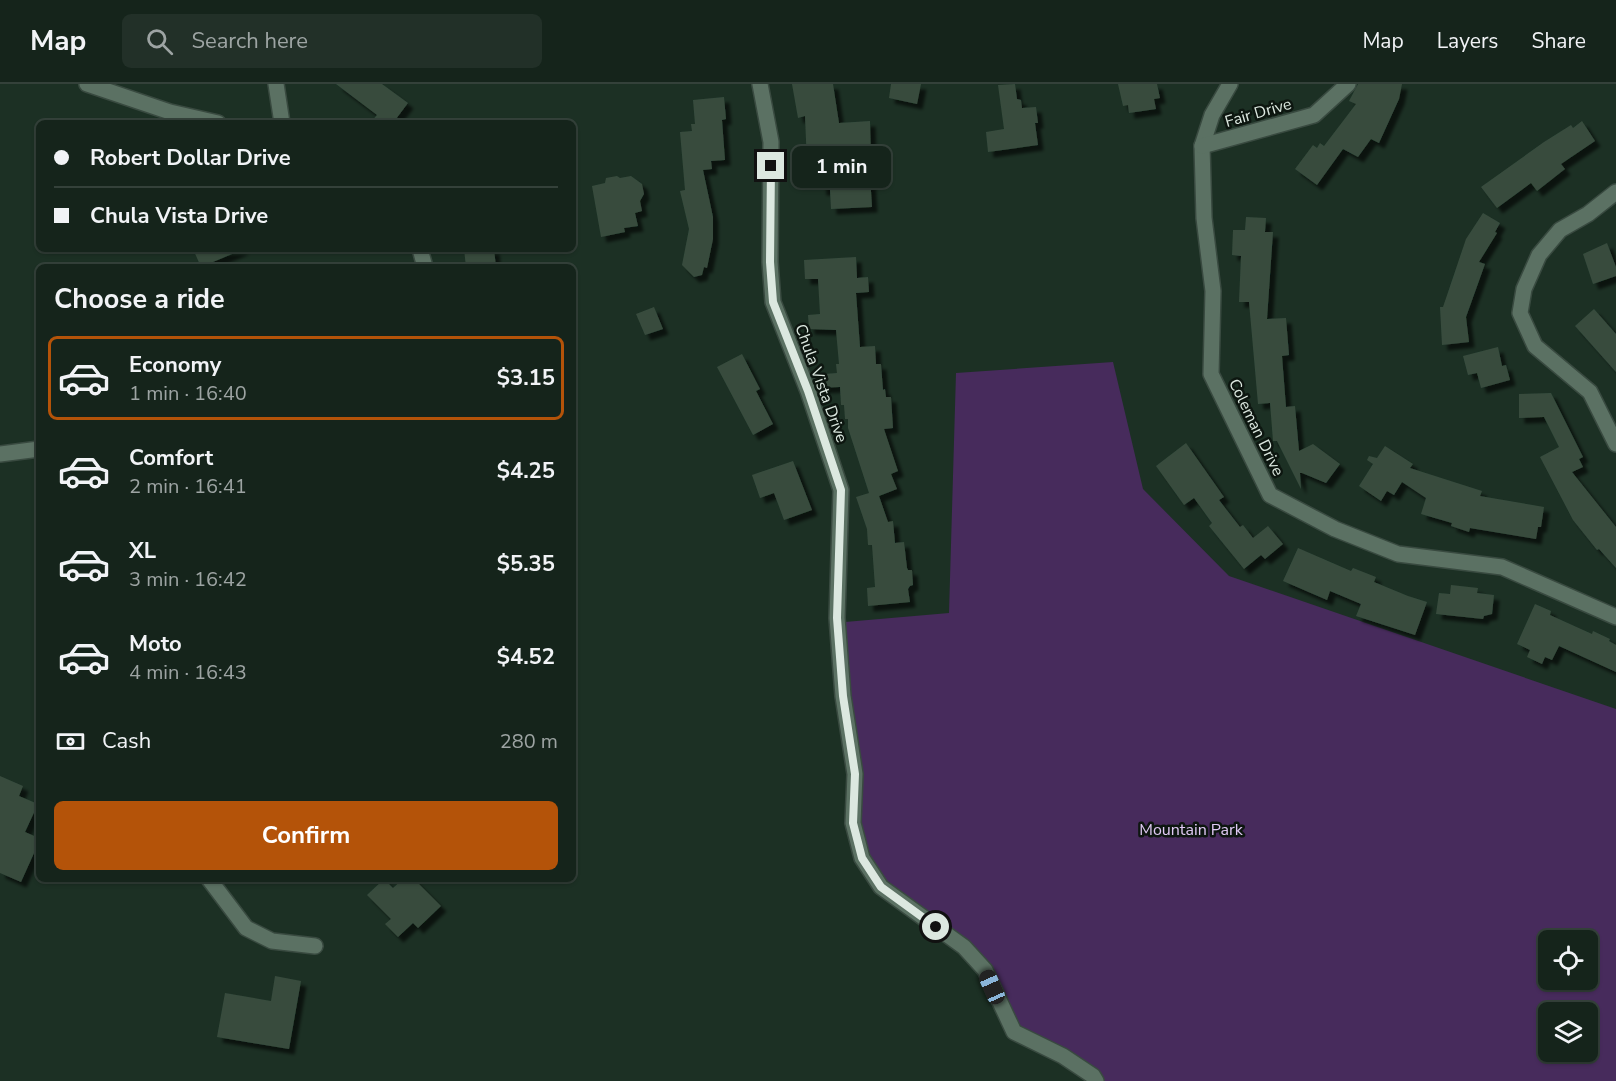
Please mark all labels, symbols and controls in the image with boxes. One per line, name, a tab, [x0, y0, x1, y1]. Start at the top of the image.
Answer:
search box	[122, 14, 542, 68]
text: Map	[30, 22, 86, 60]
icon: search	[143, 25, 176, 58]
text: Search here	[191, 26, 308, 56]
text: Map	[1362, 27, 1404, 55]
text: Layers	[1437, 27, 1498, 55]
text: Share	[1531, 27, 1586, 55]
street label: Fair Drive	[1222, 93, 1294, 133]
text: Robert Dollar Drive	[90, 143, 291, 173]
callout: 1 min	[792, 145, 891, 187]
route end	[757, 152, 784, 179]
text: 1 min	[816, 153, 867, 180]
text: Chula Vista Drive	[90, 201, 268, 231]
text: Choose a ride	[54, 281, 225, 318]
street label: Chula Vista Drive	[789, 321, 853, 446]
text: Economy	[129, 350, 221, 380]
icon: car	[57, 351, 111, 405]
text: $3.15	[497, 363, 555, 393]
street label: Coleman Drive	[1223, 375, 1289, 480]
text: 1 min · 16:40	[129, 380, 247, 407]
text: Comfort	[129, 443, 213, 473]
icon: car	[57, 444, 111, 498]
text: $4.25	[497, 456, 555, 486]
text: 2 min · 16:41	[129, 473, 247, 500]
text: XL	[129, 536, 156, 566]
icon: car	[57, 537, 111, 591]
text: $5.35	[497, 549, 555, 579]
text: 3 min · 16:42	[129, 566, 247, 593]
text: Moto	[129, 629, 182, 659]
icon: car	[57, 630, 111, 684]
text: $4.52	[497, 642, 555, 672]
text: 4 min · 16:43	[129, 659, 247, 686]
icon: cash	[54, 725, 87, 758]
text: Cash	[102, 726, 151, 756]
text: 280 m	[500, 728, 558, 755]
button: Confirm	[54, 801, 558, 870]
park label: Mountain Park	[1139, 819, 1244, 841]
route start	[922, 913, 949, 940]
map controls	[1538, 930, 1598, 1062]
button: locate	[1538, 930, 1598, 990]
car	[976, 967, 1008, 1007]
button: layers	[1538, 1002, 1598, 1062]

